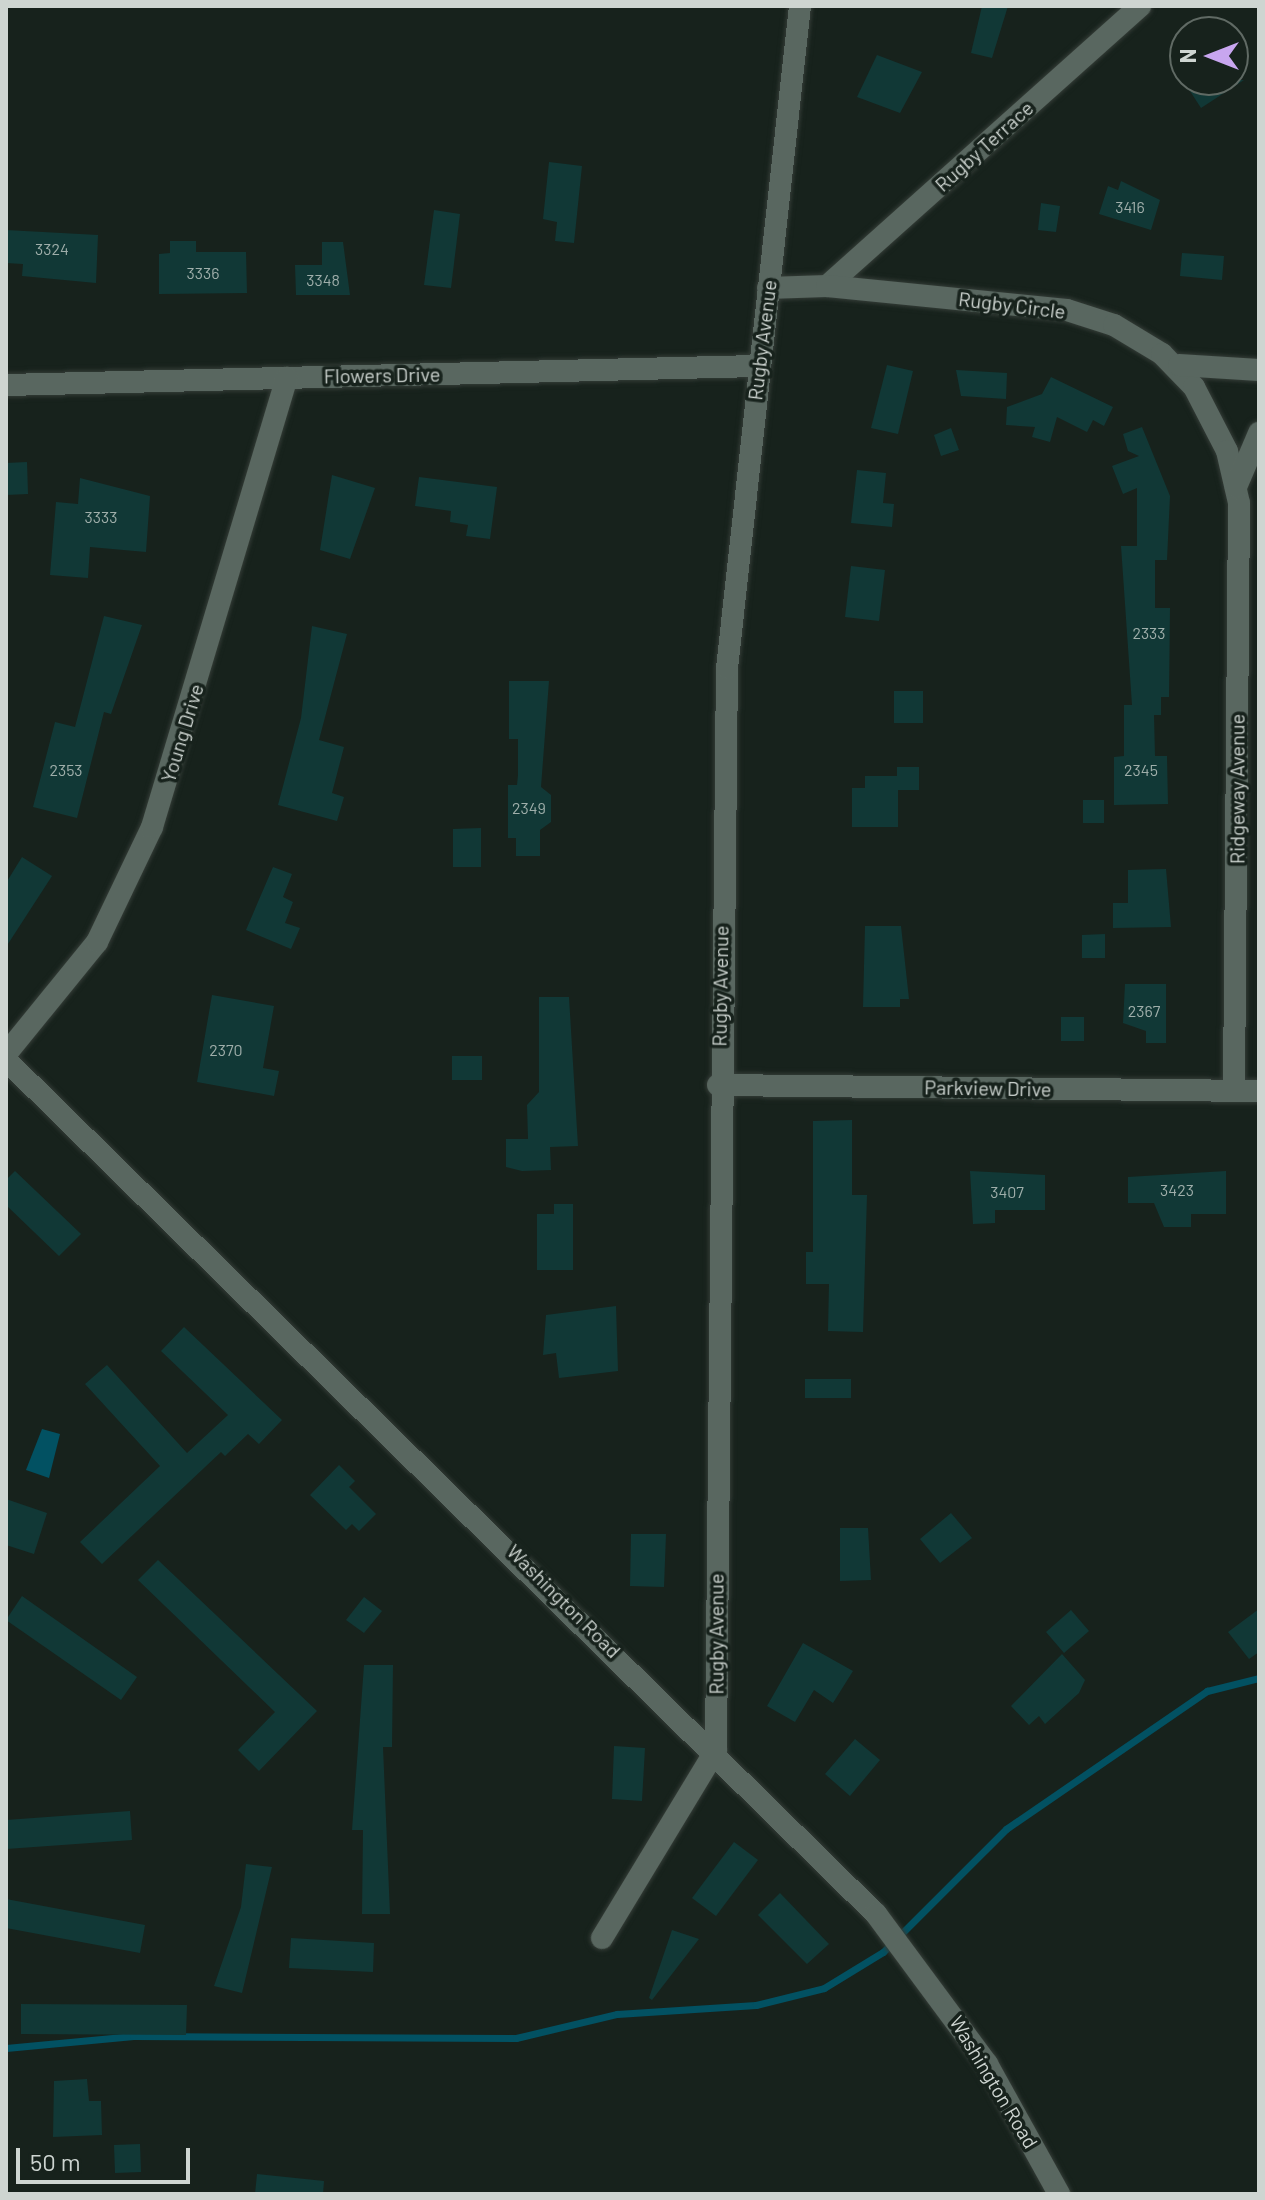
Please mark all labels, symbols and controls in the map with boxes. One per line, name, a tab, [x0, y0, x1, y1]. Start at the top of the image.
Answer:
north arrow	[1169, 16, 1249, 96]
text: N	[1174, 49, 1200, 63]
street label: Rugby Terrace	[930, 96, 1038, 196]
house number: 3416	[1115, 197, 1145, 217]
house number: 3324	[35, 239, 69, 259]
house number: 3336	[187, 263, 219, 283]
house number: 3348	[306, 270, 340, 290]
street label: Rugby Avenue	[743, 278, 781, 402]
street label: Rugby Circle	[957, 287, 1067, 323]
street label: Flowers Drive	[323, 362, 441, 388]
house number: 3333	[85, 507, 117, 527]
house number: 2333	[1132, 623, 1166, 643]
street label: Young Drive	[156, 681, 208, 785]
street label: Ridgeway Avenue	[1225, 714, 1249, 864]
house number: 2353	[49, 760, 83, 780]
house number: 2345	[1124, 760, 1158, 780]
house number: 2349	[512, 798, 546, 818]
street label: Rugby Avenue	[707, 925, 733, 1047]
house number: 2367	[1128, 1001, 1160, 1021]
house number: 2370	[209, 1040, 243, 1060]
street label: Parkview Drive	[924, 1075, 1052, 1101]
house number: 3423	[1160, 1180, 1194, 1200]
house number: 3407	[990, 1182, 1024, 1202]
street label: Washington Road	[502, 1539, 626, 1663]
street label: Rugby Avenue	[704, 1573, 728, 1695]
street label: Washington Road	[945, 2011, 1043, 2153]
scale bar	[20, 2132, 194, 2182]
text: 50 m	[30, 2147, 81, 2176]

